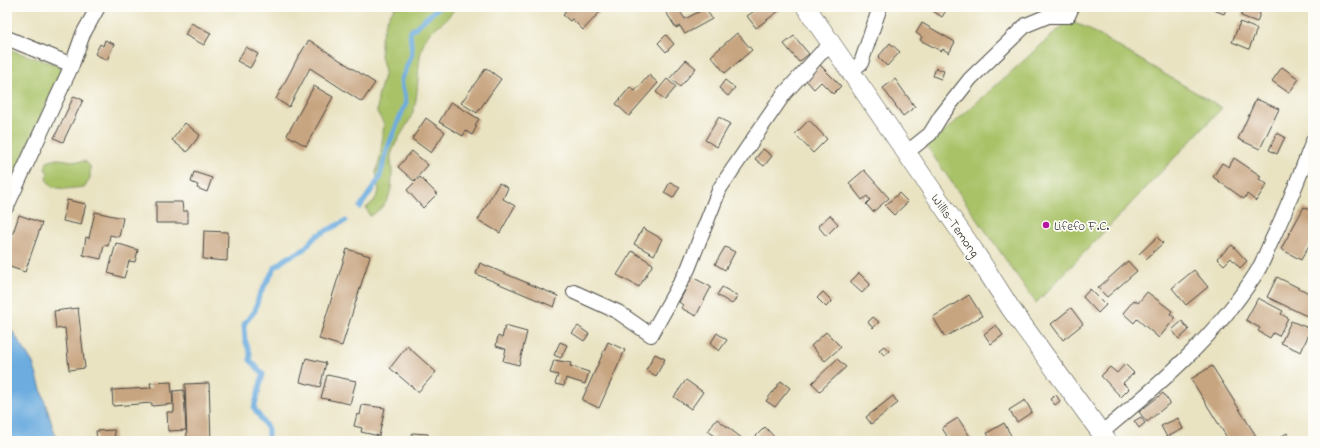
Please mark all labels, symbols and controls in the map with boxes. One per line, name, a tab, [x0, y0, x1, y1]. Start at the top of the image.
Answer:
street label: Willis-Temong	[925, 190, 984, 262]
place label: Lifefo F.C.	[1054, 217, 1109, 236]
marker: Lifefo F.C.	[1041, 220, 1051, 230]

